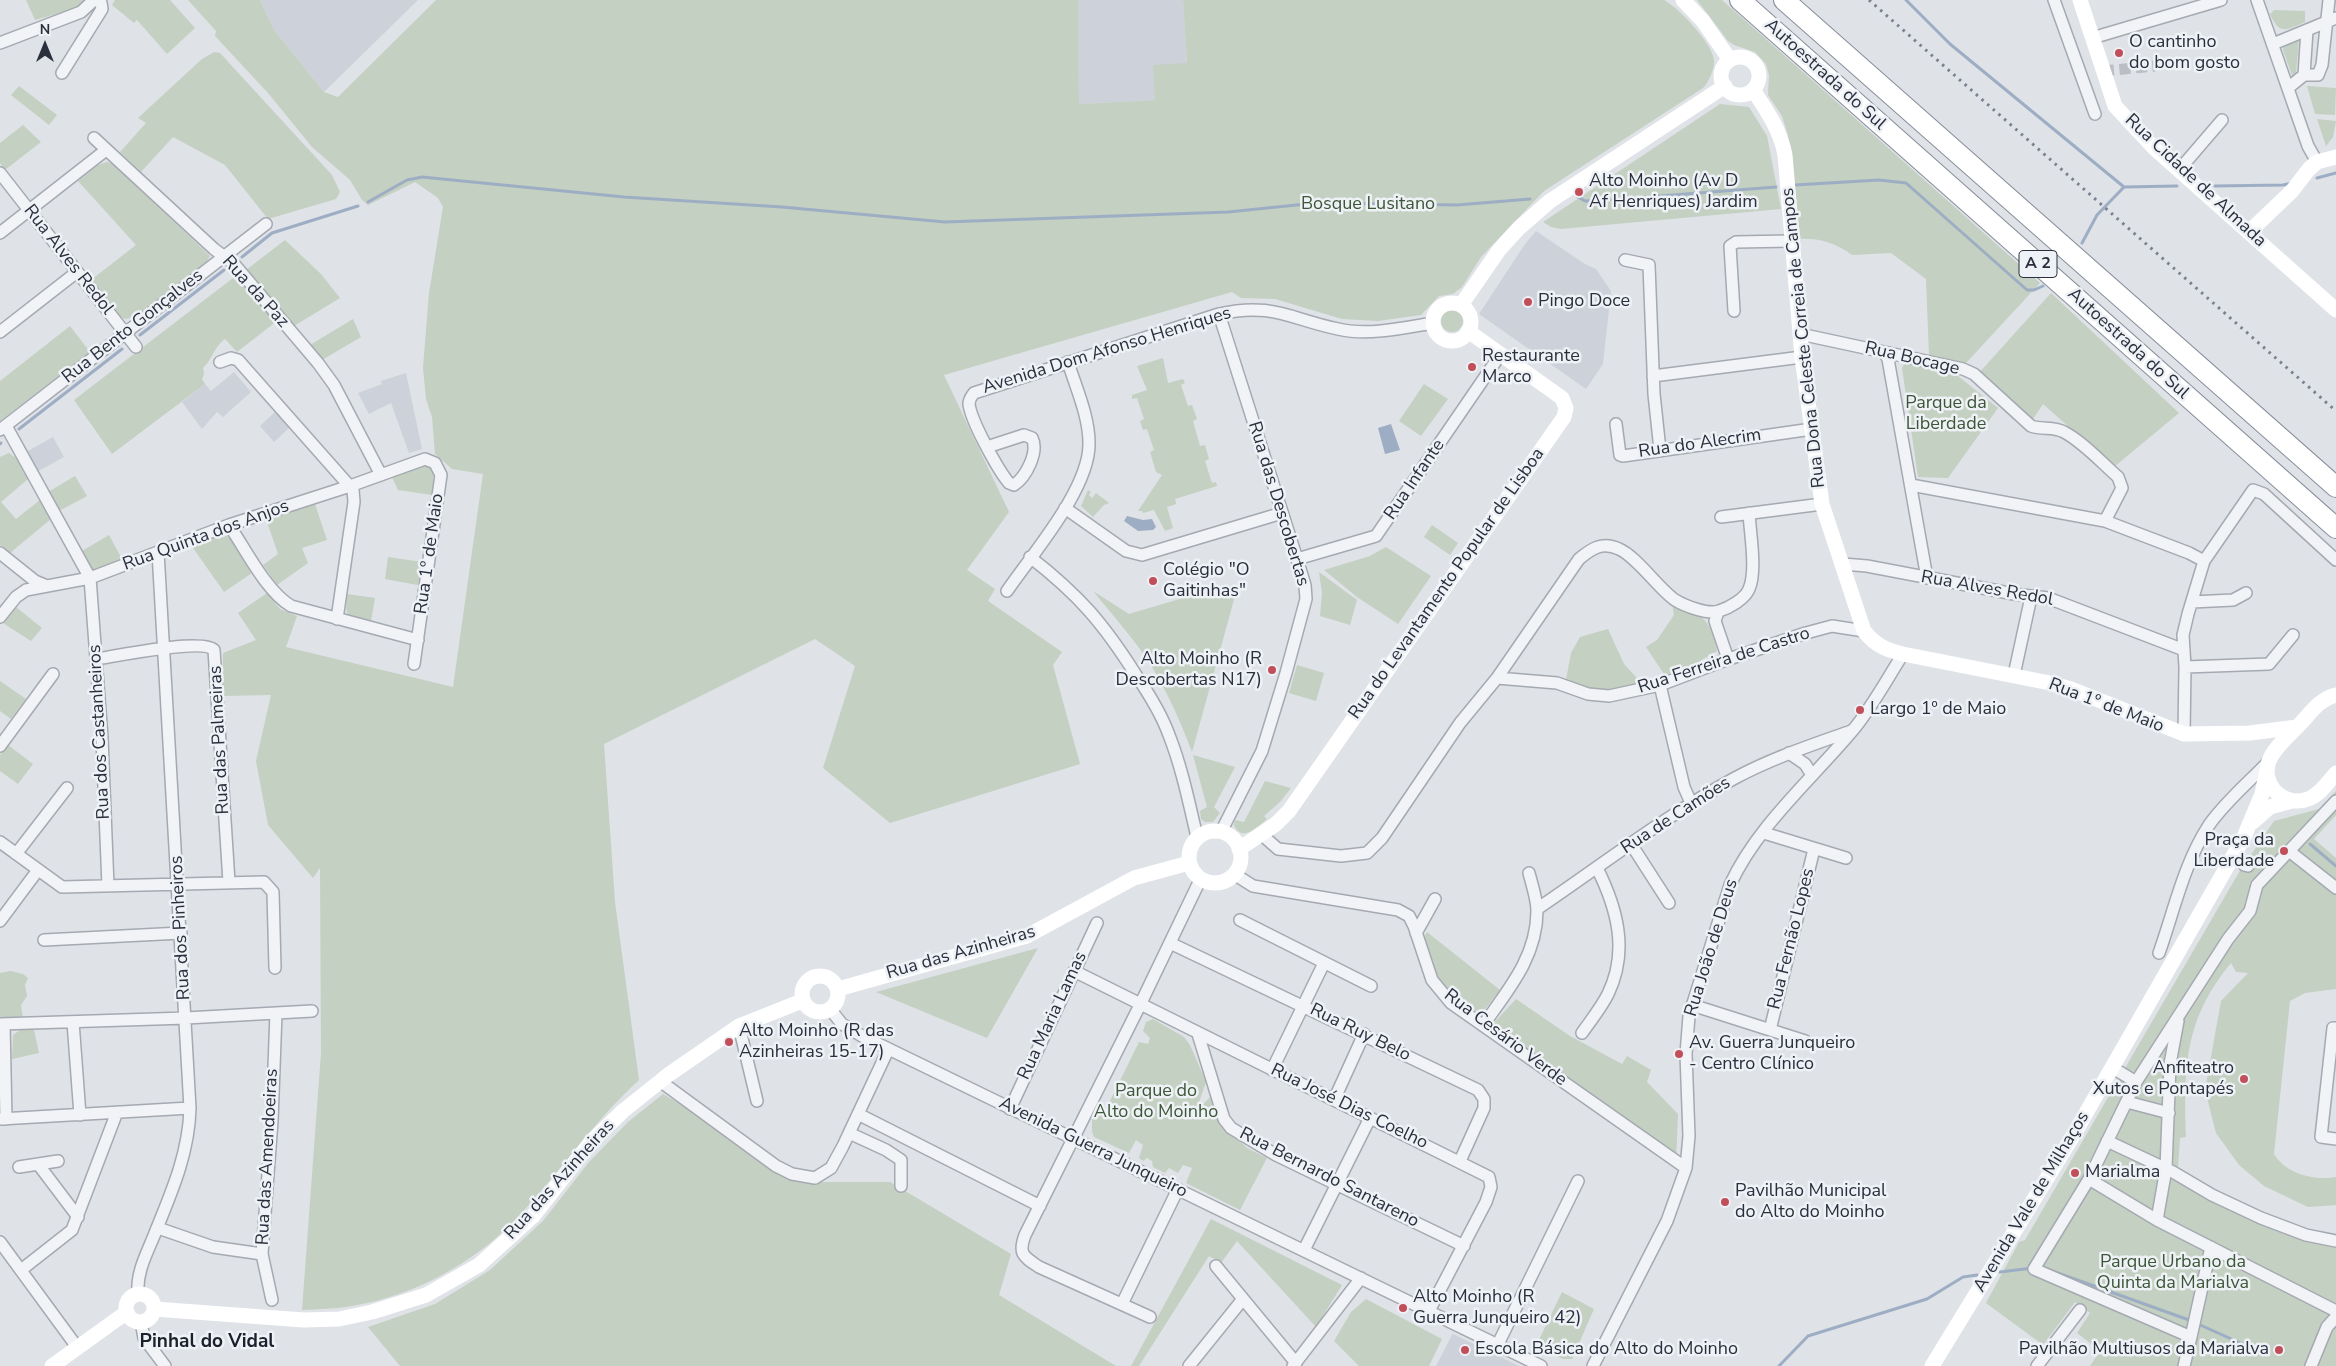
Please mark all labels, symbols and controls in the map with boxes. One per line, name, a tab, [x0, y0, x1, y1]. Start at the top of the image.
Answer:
street label: Autoestrada do Sul	[1760, 15, 1890, 135]
north arrow	[20, 20, 70, 70]
text: N	[40, 20, 50, 39]
place label: O cantinho do bom gosto	[2129, 32, 2240, 74]
marker: O cantinho do bom gosto	[2113, 47, 2125, 59]
street label: Rua Cidade de Almada	[2120, 110, 2270, 252]
place label: Alto Moinho (Av D Af Henriques) Jardim	[1589, 171, 1758, 213]
marker: Alto Moinho (Av D Af Henriques) Jardim	[1573, 186, 1585, 198]
street label: Rua Dona Celeste Correia de Campos	[1777, 187, 1831, 489]
park label: Bosque Lusitano	[1301, 194, 1435, 216]
street label: Rua Alves Redol	[18, 201, 118, 319]
road number: A 2	[2019, 250, 2057, 278]
street label: Rua da Paz	[217, 251, 293, 333]
street label: Rua Bento Gonçalves	[58, 265, 208, 389]
street label: Autoestrada do Sul	[2063, 284, 2193, 404]
place label: Pingo Doce	[1538, 291, 1630, 313]
marker: Pingo Doce	[1522, 296, 1534, 308]
street label: Avenida Dom Afonso Henriques	[980, 303, 1234, 399]
street label: Rua Bocage	[1863, 338, 1961, 380]
place label: Restaurante Marco	[1482, 346, 1580, 388]
marker: Restaurante Marco	[1466, 361, 1478, 373]
park label: Parque da Liberdade	[1905, 393, 1987, 436]
street label: Rua das Descobertas	[1243, 419, 1313, 589]
street label: Rua do Alecrim	[1637, 425, 1763, 463]
street label: Rua Infante	[1380, 436, 1450, 524]
street label: Rua do Levantamento Popular de Lisboa	[1345, 444, 1549, 724]
street label: Rua 1º de Maio	[411, 492, 449, 616]
street label: Rua Quinta dos Anjos	[120, 496, 292, 576]
place label: Colégio "O Gaitinhas"	[1163, 560, 1250, 602]
street label: Rua Alves Redol	[1919, 567, 2055, 611]
marker: Colégio "O Gaitinhas"	[1147, 575, 1159, 587]
street label: Rua Ferreira de Castro	[1635, 623, 1813, 699]
street label: Rua dos Castanheiros	[85, 644, 115, 820]
place label: Alto Moinho (R Descobertas N17)	[1116, 649, 1262, 692]
marker: Alto Moinho (R Descobertas N17)	[1266, 664, 1278, 676]
street label: Rua das Palmeiras	[205, 665, 235, 815]
street label: Rua 1º de Maio	[2045, 674, 2167, 738]
place label: Largo 1º de Maio	[1870, 699, 2006, 721]
marker: Largo 1º de Maio	[1854, 704, 1866, 716]
street label: Rua de Camões	[1617, 773, 1735, 859]
place label: Praça da Liberdade	[2194, 830, 2274, 872]
marker: Praça da Liberdade	[2278, 845, 2290, 857]
street label: Rua dos Pinheiros	[166, 855, 196, 1001]
street label: Rua Fernão Lopes	[1764, 866, 1820, 1012]
street label: Rua João de Deus	[1681, 877, 1743, 1019]
street label: Rua das Azinheiras	[884, 921, 1038, 985]
street label: Rua Maria Lamas	[1014, 948, 1092, 1084]
street label: Rua Cesário Verde	[1439, 985, 1571, 1091]
street label: Rua Ruy Belo	[1306, 999, 1414, 1067]
place label: Alto Moinho (R das Azinheiras 15-17)	[739, 1021, 894, 1064]
place label: Av. Guerra Junqueiro - Centro Clínico	[1689, 1033, 1855, 1076]
marker: Alto Moinho (R das Azinheiras 15-17)	[723, 1036, 735, 1048]
marker: Av. Guerra Junqueiro - Centro Clínico	[1673, 1048, 1685, 1060]
place label: Anfiteatro Xutos e Pontapés	[2093, 1058, 2234, 1100]
street label: Rua José Dias Coelho	[1267, 1060, 1431, 1154]
street label: Rua das Amendoeiras	[253, 1068, 283, 1246]
marker: Anfiteatro Xutos e Pontapés	[2238, 1073, 2250, 1085]
park label: Parque do Alto do Moinho	[1094, 1081, 1218, 1124]
street label: Avenida Guerra Junqueiro	[995, 1093, 1191, 1203]
street label: Avenida Vale de Milhaços	[1969, 1108, 2095, 1296]
street label: Rua das Azinheiras	[500, 1116, 620, 1244]
street label: Rua Bernardo Santareno	[1236, 1123, 1422, 1233]
place label: Marialma	[2085, 1162, 2160, 1184]
marker: Marialma	[2069, 1167, 2081, 1179]
place label: Pavilhão Municipal do Alto do Moinho	[1735, 1181, 1886, 1224]
marker: Pavilhão Municipal do Alto do Moinho	[1719, 1196, 1731, 1208]
park label: Parque Urbano da Quinta da Marialva	[2097, 1252, 2249, 1294]
place label: Alto Moinho (R Guerra Junqueiro 42)	[1413, 1287, 1581, 1330]
marker: Alto Moinho (R Guerra Junqueiro 42)	[1397, 1302, 1409, 1314]
district label: Pinhal do Vidal	[140, 1331, 274, 1353]
place label: Escola Básica do Alto do Moinho	[1475, 1339, 1738, 1361]
place label: Pavilhão Multiusos da Marialva	[2019, 1339, 2269, 1361]
marker: Escola Básica do Alto do Moinho	[1459, 1344, 1471, 1356]
marker: Pavilhão Multiusos da Marialva	[2273, 1344, 2285, 1356]

